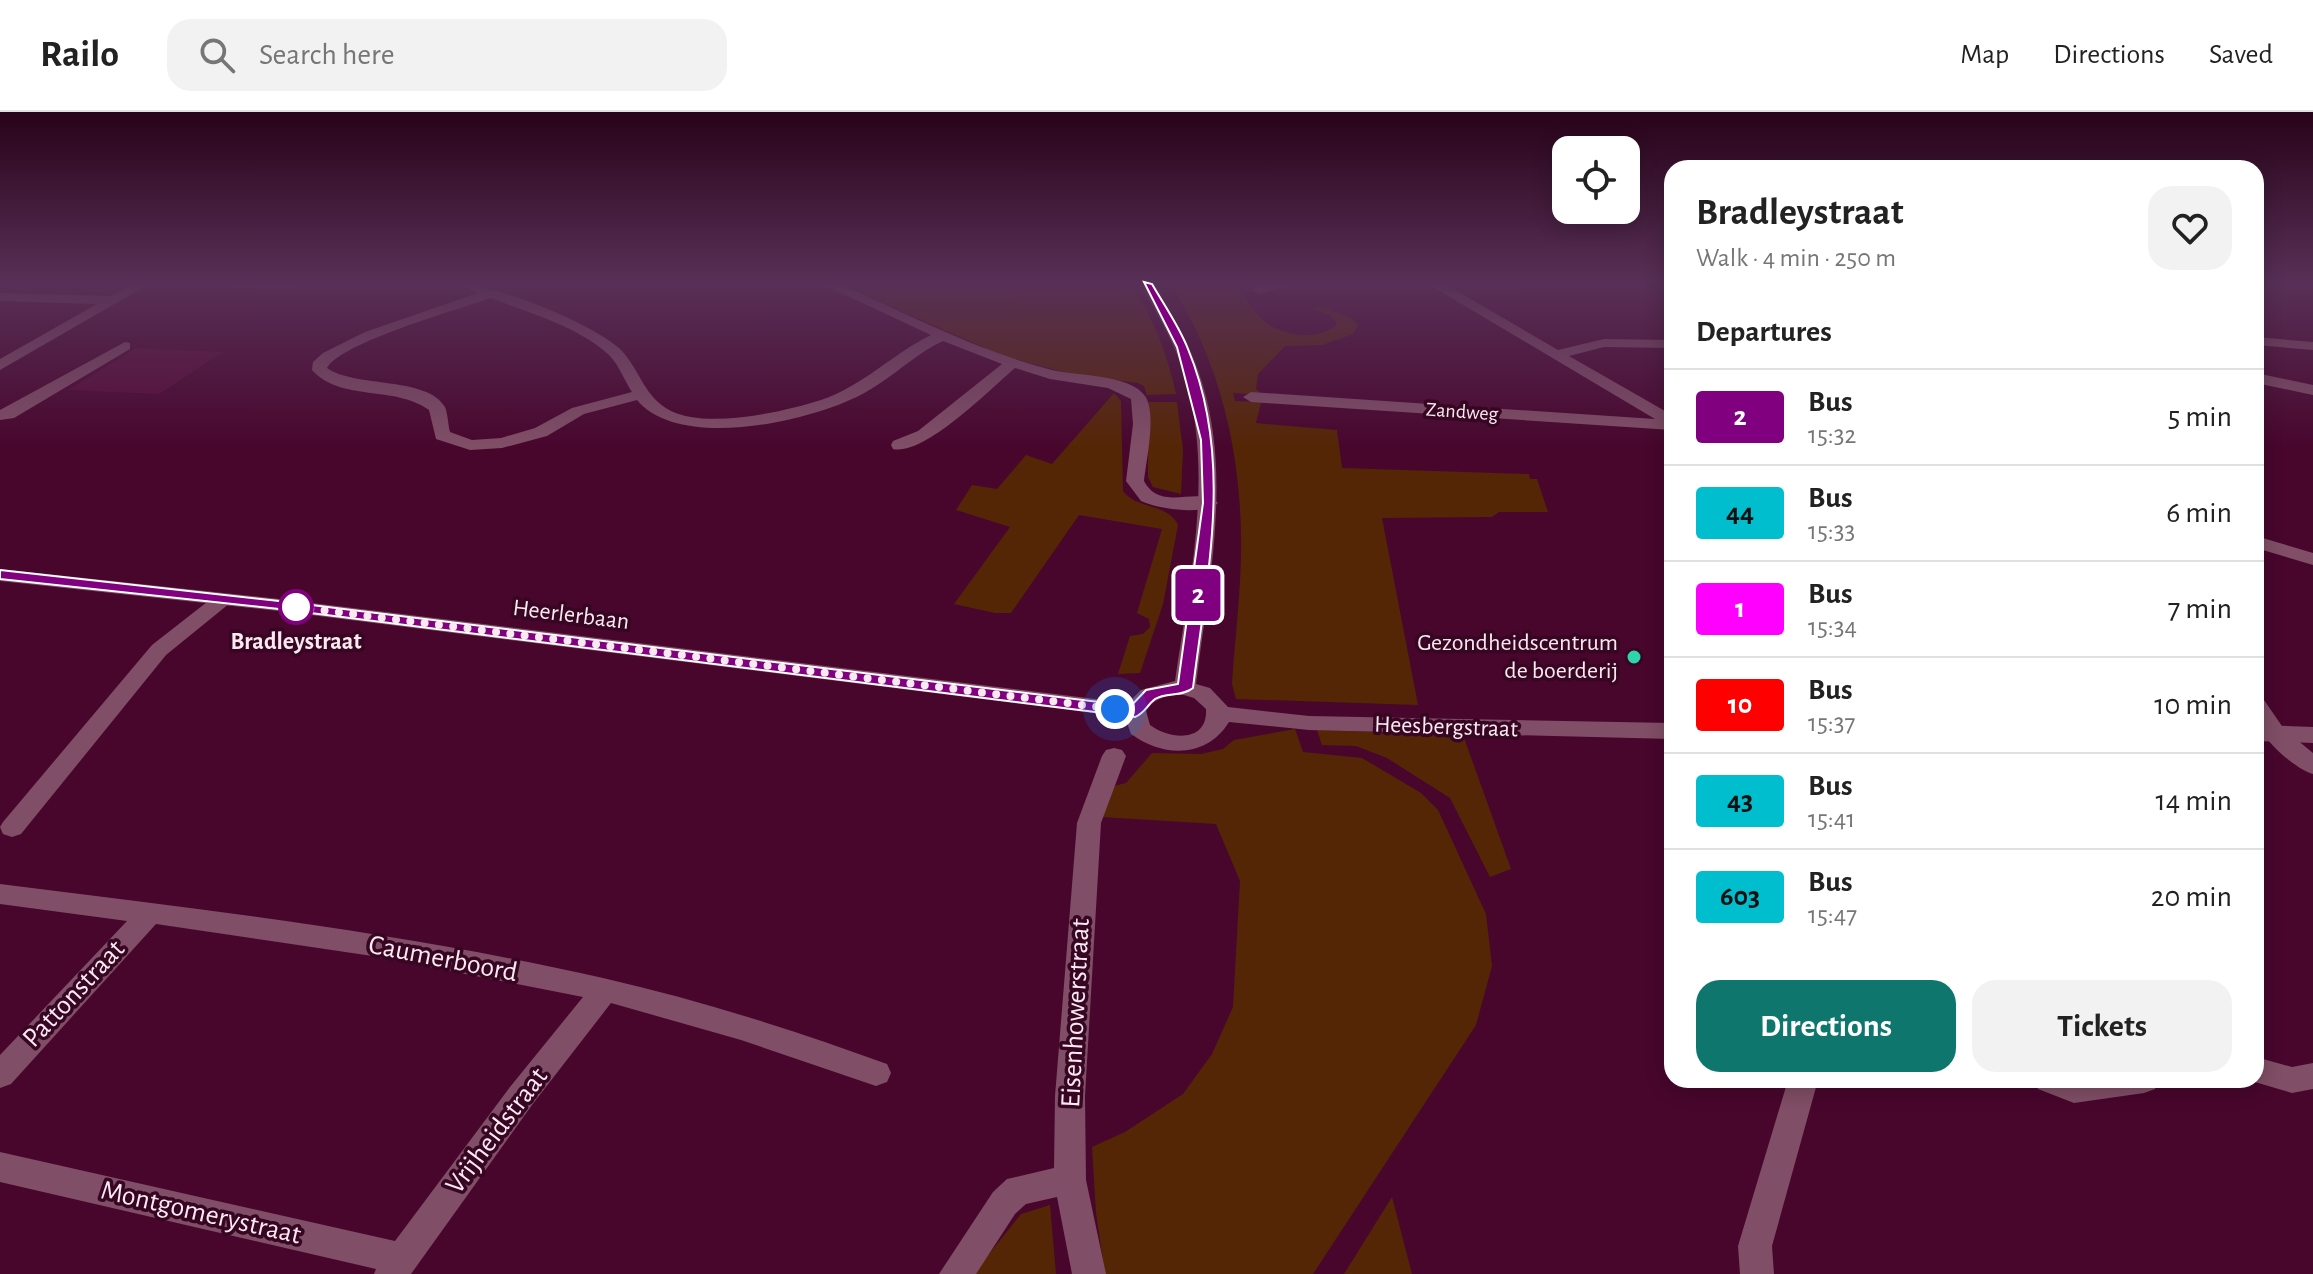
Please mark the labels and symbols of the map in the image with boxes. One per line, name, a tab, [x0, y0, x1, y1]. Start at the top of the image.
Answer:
street label: Zandweg	[1425, 400, 1499, 425]
line badge: 2	[1172, 569, 1224, 621]
marker: Bradleystraat	[279, 590, 313, 624]
street label: Heerlerbaan	[511, 596, 631, 634]
place label: Bradleystraat	[230, 630, 362, 654]
place label: Gezondheidscentrum de boerderij	[1417, 631, 1618, 683]
marker: Gezondheidscentrum de boerderij	[1625, 648, 1643, 666]
your location	[1095, 689, 1135, 729]
street label: Heesbergstraat	[1374, 713, 1519, 742]
street label: Eisenhowerstraat	[1057, 918, 1095, 1108]
street label: Caumerboord	[366, 931, 520, 987]
street label: Pattonstraat	[18, 935, 130, 1053]
street label: Vrijheidstraat	[441, 1063, 553, 1199]
street label: Montgomerystraat	[98, 1176, 304, 1250]

